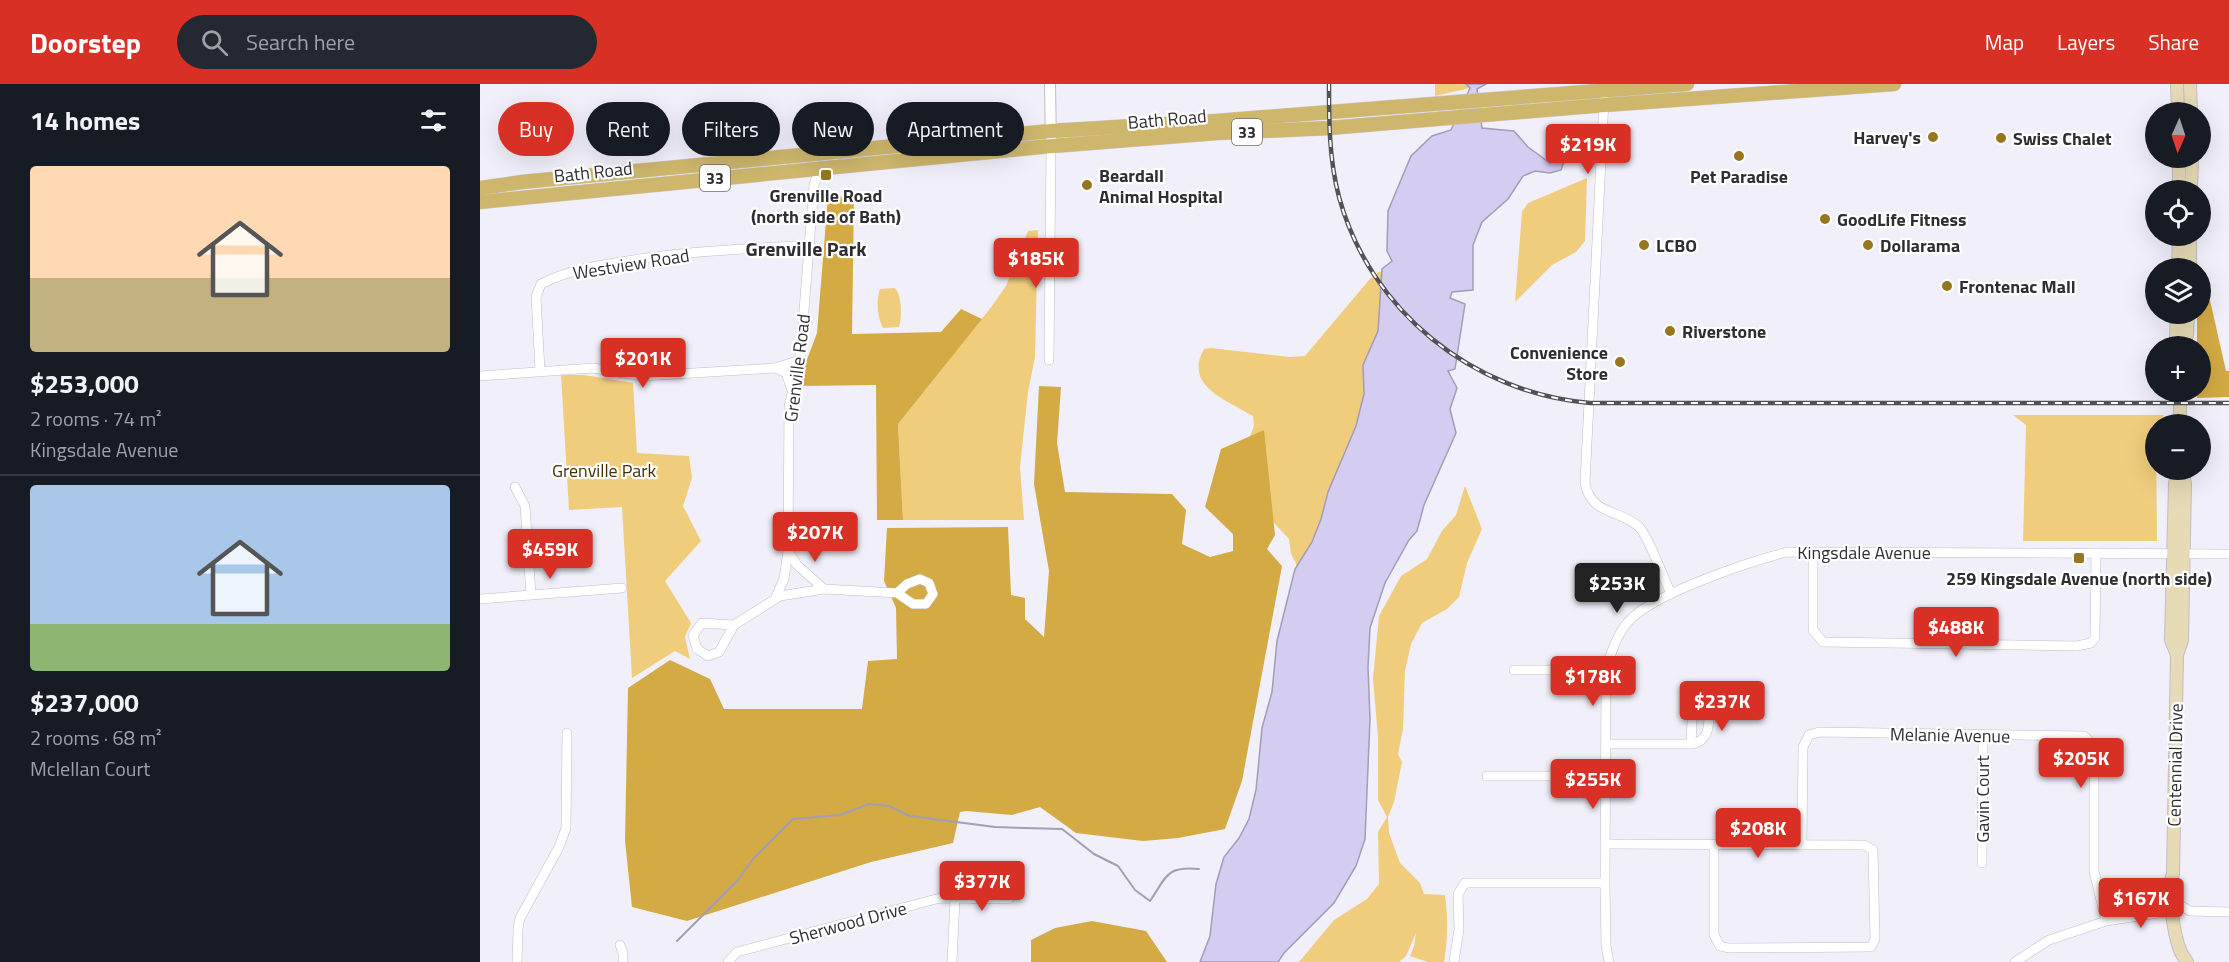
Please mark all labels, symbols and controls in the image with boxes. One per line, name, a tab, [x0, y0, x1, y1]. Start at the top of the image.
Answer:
search box	[177, 15, 597, 69]
text: Doorstep	[30, 21, 141, 64]
text: Search here	[246, 25, 355, 59]
icon: search	[198, 26, 231, 59]
text: Map	[1985, 26, 2024, 58]
text: Layers	[2057, 26, 2115, 58]
text: Share	[2148, 26, 2199, 58]
text: 14 homes	[30, 101, 140, 140]
chip: Buy	[498, 102, 574, 156]
chip: Rent	[586, 102, 670, 156]
chip: Filters	[682, 102, 780, 156]
chip: New	[792, 102, 874, 156]
chip: Apartment	[886, 102, 1024, 156]
street label: Bath Road	[1126, 102, 1208, 136]
north arrow	[2145, 102, 2211, 168]
map controls	[2145, 102, 2211, 480]
icon: filters	[417, 104, 450, 137]
road number: 33	[1232, 119, 1262, 145]
pin: $219K	[1546, 124, 1630, 175]
place label: Harvey's	[1853, 124, 1921, 151]
place label: Swiss Chalet	[2013, 125, 2112, 152]
text: $219K	[1560, 128, 1616, 159]
marker: Harvey's	[1926, 130, 1940, 144]
marker: Swiss Chalet	[1994, 131, 2008, 145]
marker: Pet Paradise	[1732, 149, 1746, 163]
street label: Bath Road	[552, 154, 634, 190]
place label: Beardall Animal Hospital	[1099, 162, 1223, 210]
place label: Pet Paradise	[1690, 163, 1788, 190]
road number: 33	[700, 165, 730, 191]
marker: Grenville Road (north side of Bath)	[819, 168, 833, 182]
marker: Beardall Animal Hospital	[1080, 178, 1094, 192]
button: locate	[2145, 180, 2211, 246]
place label: Grenville Road (north side of Bath)	[751, 182, 901, 230]
icon: home	[186, 205, 294, 313]
place label: GoodLife Fitness	[1837, 206, 1967, 233]
marker: GoodLife Fitness	[1818, 212, 1832, 226]
place label: LCBO	[1656, 232, 1697, 259]
place label: Dollarama	[1880, 232, 1960, 259]
district label: Grenville Park	[746, 233, 867, 264]
pin: $185K	[994, 238, 1078, 289]
marker: LCBO	[1637, 238, 1651, 252]
marker: Dollarama	[1861, 238, 1875, 252]
street label: Westview Road	[571, 241, 691, 287]
text: $185K	[1008, 242, 1064, 273]
button: layers	[2145, 258, 2211, 324]
place label: Frontenac Mall	[1959, 273, 2076, 300]
marker: Frontenac Mall	[1940, 279, 1954, 293]
street label: Grenville Road	[777, 312, 817, 424]
place label: Riverstone	[1682, 318, 1766, 345]
marker: Riverstone	[1663, 324, 1677, 338]
button: +	[2145, 336, 2211, 402]
pin: $201K	[601, 338, 685, 389]
place label: Convenience Store	[1510, 339, 1608, 387]
text: $201K	[615, 342, 671, 373]
marker: Convenience Store	[1613, 355, 1627, 369]
text: $253,000	[30, 364, 139, 403]
text: 2 rooms · 74 m²	[30, 403, 162, 434]
button: −	[2145, 414, 2211, 480]
text: Kingsdale Avenue	[30, 434, 178, 465]
park label: Grenville Park	[552, 457, 656, 484]
pin: $207K	[773, 512, 857, 563]
text: $207K	[787, 516, 843, 547]
icon: home	[186, 524, 294, 632]
pin: $459K	[508, 529, 592, 580]
text: $459K	[522, 533, 578, 564]
street label: Kingsdale Avenue	[1797, 539, 1931, 566]
marker: 259 Kingsdale Avenue (north side)	[2072, 551, 2086, 565]
pin: $253K	[1575, 563, 1659, 614]
place label: 259 Kingsdale Avenue (north side)	[1946, 565, 2212, 592]
text: $253K	[1589, 567, 1645, 598]
pin: $488K	[1914, 607, 1998, 658]
text: $488K	[1928, 611, 1984, 642]
pin: $178K	[1551, 656, 1635, 707]
text: $178K	[1565, 660, 1621, 691]
pin: $237K	[1680, 681, 1764, 732]
text: $237,000	[30, 683, 139, 722]
text: $237K	[1694, 685, 1750, 716]
street label: Centennial Drive	[2160, 703, 2190, 827]
street label: Melanie Avenue	[1890, 720, 2010, 750]
text: 2 rooms · 68 m²	[30, 722, 162, 753]
pin: $205K	[2039, 738, 2123, 789]
text: $205K	[2053, 742, 2109, 773]
text: Mclellan Court	[30, 753, 150, 784]
street label: Gavin Court	[1969, 755, 1996, 843]
pin: $255K	[1551, 759, 1635, 810]
text: $255K	[1565, 763, 1621, 794]
pin: $208K	[1716, 808, 1800, 859]
text: $208K	[1730, 812, 1786, 843]
pin: $377K	[940, 861, 1024, 912]
text: $377K	[954, 865, 1010, 896]
pin: $167K	[2099, 878, 2183, 929]
text: $167K	[2113, 882, 2169, 913]
street label: Sherwood Drive	[786, 894, 910, 952]

